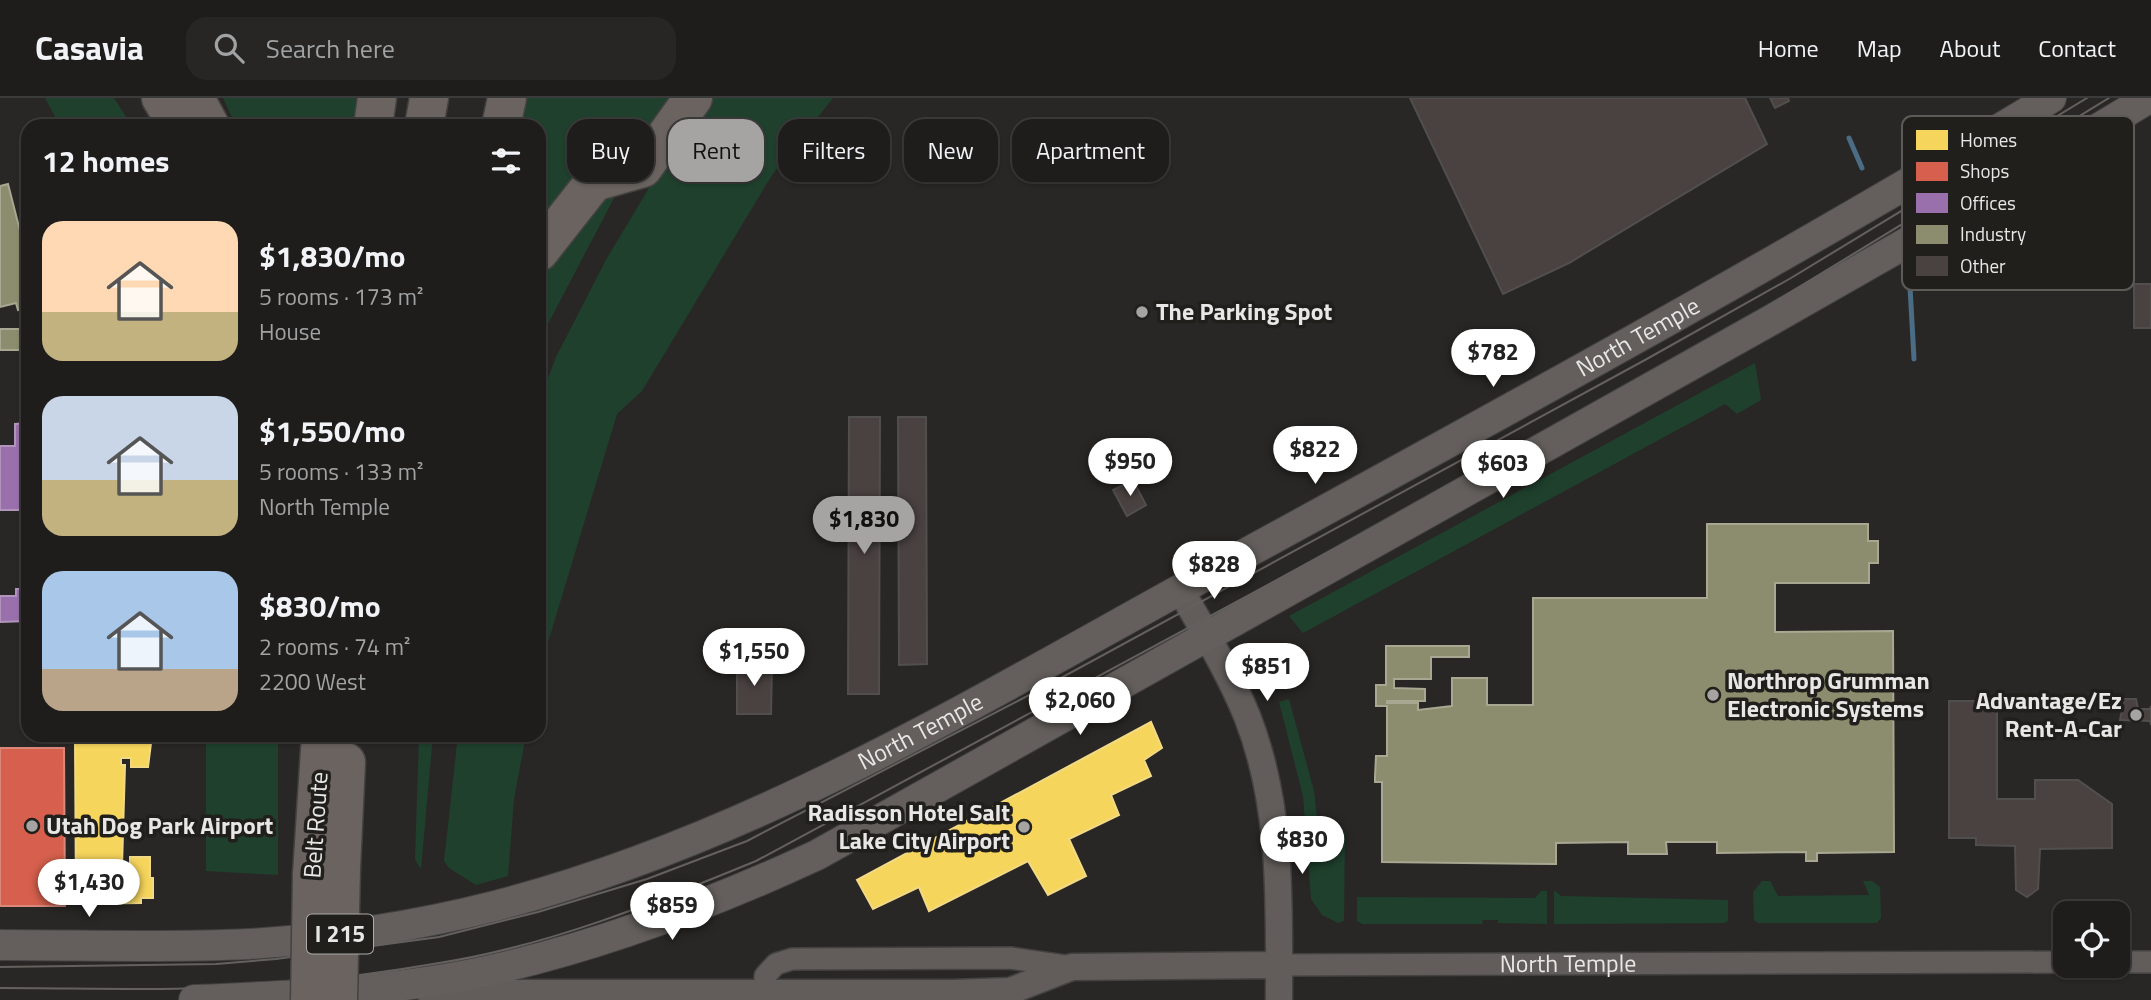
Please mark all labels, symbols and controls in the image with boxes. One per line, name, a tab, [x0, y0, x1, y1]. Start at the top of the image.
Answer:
search box	[186, 17, 676, 80]
text: Casavia	[35, 23, 144, 73]
icon: search	[210, 29, 248, 67]
text: Search here	[266, 29, 395, 68]
text: Home	[1758, 30, 1819, 66]
text: Map	[1857, 30, 1902, 66]
text: About	[1940, 30, 2000, 66]
text: Contact	[2038, 30, 2116, 66]
legend	[1902, 116, 2134, 290]
chip: Buy	[567, 119, 654, 182]
chip: Rent	[668, 119, 764, 182]
chip: Filters	[778, 119, 890, 182]
chip: New	[904, 119, 998, 182]
chip: Apartment	[1012, 119, 1169, 182]
text: Homes	[1960, 125, 2017, 154]
text: 12 homes	[42, 138, 169, 184]
icon: filters	[487, 142, 525, 180]
text: Shops	[1960, 156, 2010, 185]
text: Offices	[1960, 188, 2016, 217]
text: Industry	[1960, 219, 2026, 248]
text: $1,830/mo	[259, 233, 405, 279]
icon: home	[98, 249, 182, 333]
text: Other	[1960, 251, 2006, 280]
text: 5 rooms · 173 m²	[259, 279, 423, 314]
street label: North Temple	[1569, 287, 1706, 385]
place label: The Parking Spot	[1156, 293, 1332, 329]
marker: The Parking Spot	[1134, 304, 1150, 320]
text: House	[259, 314, 321, 349]
pin: $782	[1452, 330, 1534, 389]
text: $782	[1467, 334, 1519, 369]
text: $1,550/mo	[259, 408, 405, 454]
icon: home	[98, 424, 182, 508]
pin: $822	[1274, 426, 1356, 486]
text: $822	[1289, 431, 1341, 466]
pin: $950	[1089, 438, 1171, 498]
pin: $603	[1462, 440, 1544, 500]
text: $950	[1104, 443, 1156, 478]
text: $603	[1477, 445, 1529, 480]
text: 5 rooms · 133 m²	[259, 454, 423, 489]
text: North Temple	[259, 489, 390, 524]
pin: $1,830	[807, 496, 921, 556]
text: $1,830	[829, 501, 899, 536]
pin: $828	[1173, 542, 1255, 601]
text: $828	[1188, 546, 1240, 581]
text: $830/mo	[259, 583, 381, 629]
icon: home	[98, 599, 182, 683]
pin: $1,550	[697, 628, 811, 688]
text: 2 rooms · 74 m²	[259, 629, 410, 664]
text: $1,550	[719, 633, 789, 668]
pin: $851	[1226, 644, 1308, 703]
text: $851	[1241, 648, 1293, 683]
place label: Northrop Grumman Electronic Systems	[1727, 662, 1930, 726]
text: 2200 West	[259, 664, 366, 699]
pin: $2,060	[1023, 678, 1137, 737]
text: $2,060	[1045, 682, 1115, 717]
place label: Advantage/Ez Rent-A-Car	[1976, 682, 2122, 746]
street label: North Temple	[851, 683, 989, 779]
marker: Northrop Grumman Electronic Systems	[1705, 687, 1721, 703]
marker: Advantage/Ez Rent-A-Car	[2128, 707, 2144, 723]
street label: Belt Route	[293, 770, 337, 879]
place label: Radisson Hotel Salt Lake City Airport	[807, 794, 1010, 858]
place label: Utah Dog Park Airport	[46, 807, 274, 843]
pin: $830	[1261, 816, 1343, 876]
marker: Utah Dog Park Airport	[24, 818, 40, 834]
marker: Radisson Hotel Salt Lake City Airport	[1016, 819, 1032, 835]
text: $830	[1276, 821, 1328, 856]
pin: $1,430	[32, 860, 146, 919]
text: $1,430	[54, 864, 124, 899]
pin: $859	[631, 882, 713, 942]
text: $859	[646, 887, 698, 922]
map controls	[2053, 901, 2130, 978]
button: locate	[2053, 901, 2130, 978]
road number: I 215	[307, 914, 373, 954]
street label: North Temple	[1500, 945, 1636, 981]

